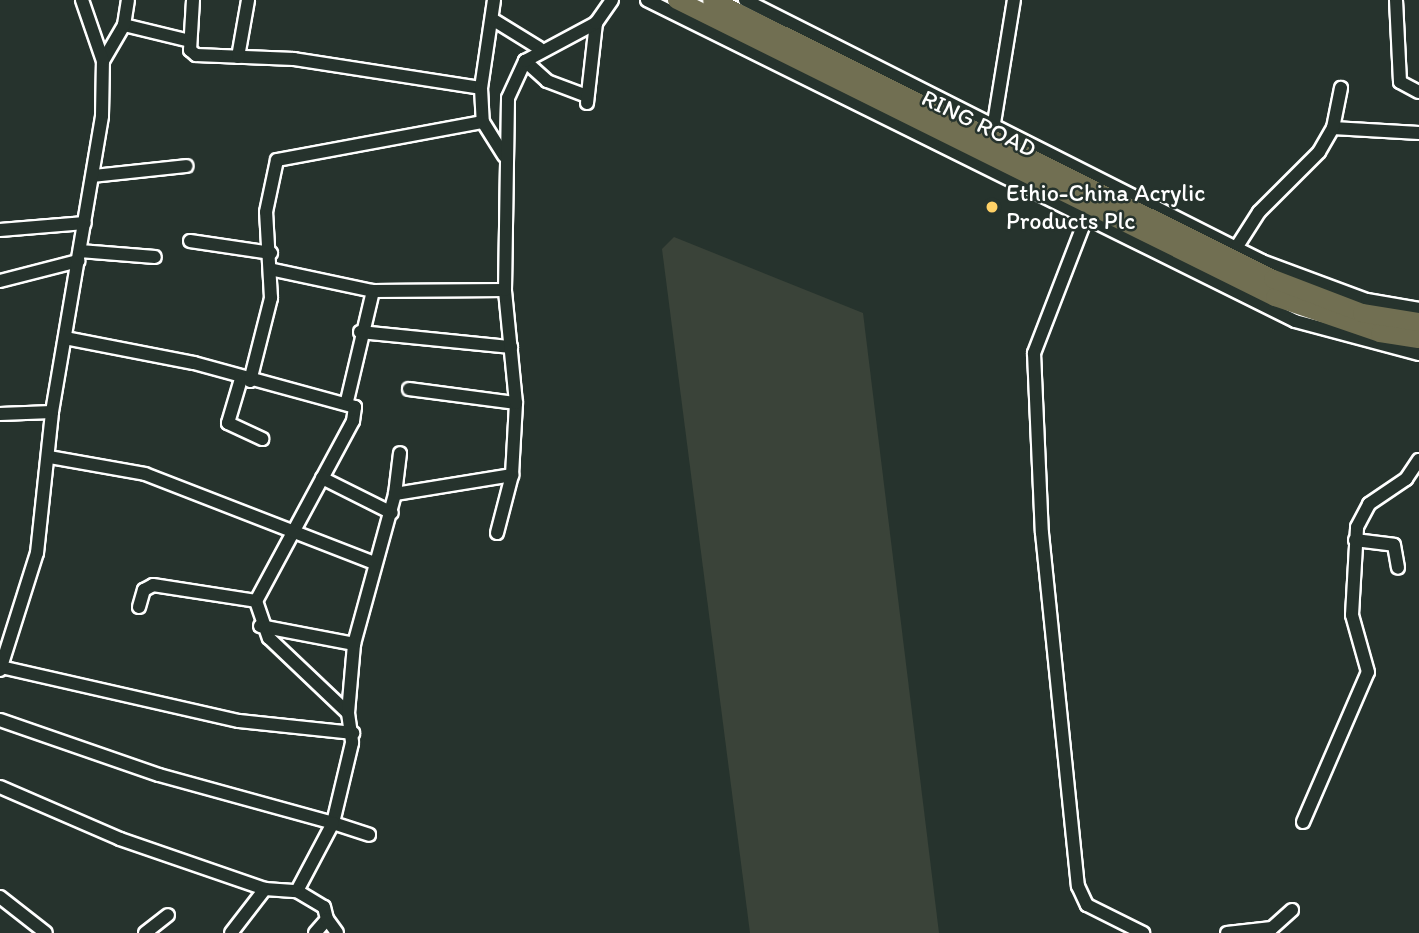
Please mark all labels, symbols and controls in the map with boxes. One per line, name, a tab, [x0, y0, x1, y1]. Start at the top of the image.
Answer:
street label: RING ROAD	[917, 83, 1041, 163]
place label: Ethio-China Acrylic Products Plc	[1006, 179, 1205, 235]
marker: Ethio-China Acrylic Products Plc	[984, 199, 1000, 215]

